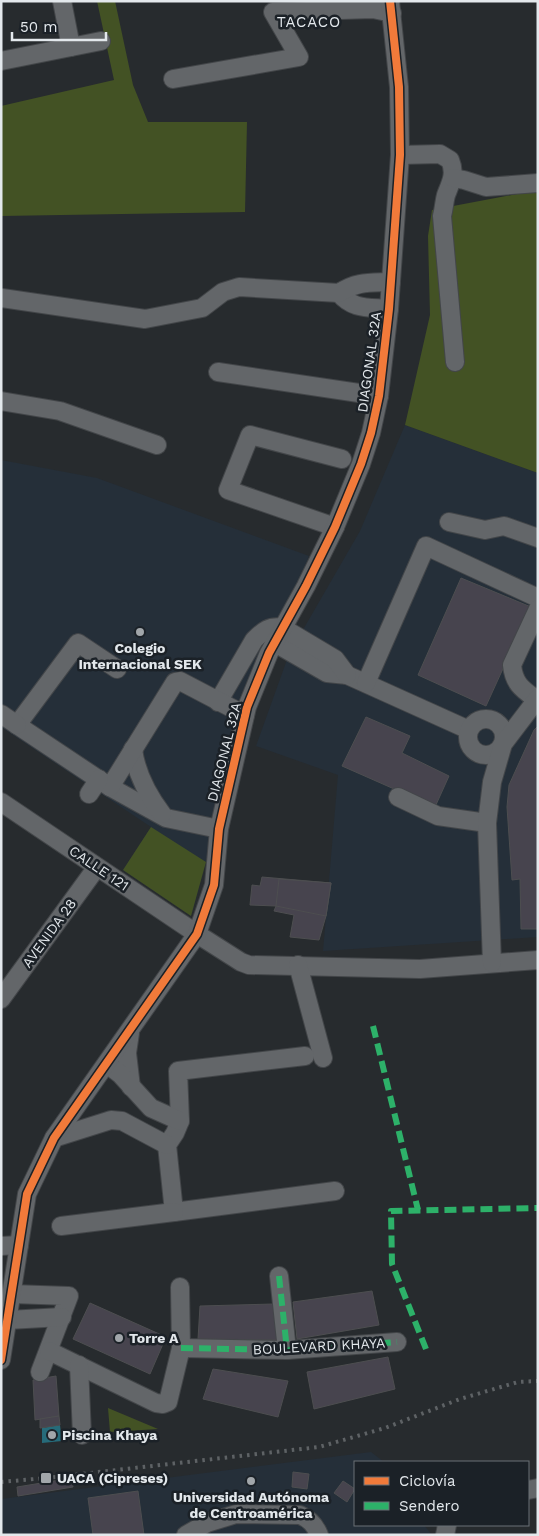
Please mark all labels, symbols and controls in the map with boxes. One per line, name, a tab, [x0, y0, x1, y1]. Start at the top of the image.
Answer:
scale bar	[12, 10, 106, 42]
district label: TACACO	[277, 13, 341, 31]
text: 50 m	[20, 18, 57, 36]
street label: DIAGONAL 32A	[354, 311, 384, 413]
marker: Colegio Internacional SEK	[134, 626, 146, 638]
place label: Colegio Internacional SEK	[78, 640, 202, 672]
street label: DIAGONAL 32A	[204, 701, 244, 803]
street label: CALLE 121	[66, 842, 132, 894]
street label: AVENIDA 28	[19, 896, 79, 970]
place label: Torre A	[129, 1330, 179, 1346]
marker: Torre A	[113, 1332, 125, 1344]
street label: BOULEVARD KHAYA	[252, 1335, 386, 1357]
place label: Piscina Khaya	[62, 1427, 158, 1443]
marker: Piscina Khaya	[46, 1429, 58, 1441]
legend	[354, 1461, 529, 1526]
place label: UACA (Cipreses)	[57, 1470, 168, 1486]
marker: UACA (Cipreses)	[39, 1471, 53, 1485]
text: Ciclovía	[399, 1472, 456, 1490]
marker: Universidad Autónoma de Centroamérica	[245, 1475, 257, 1487]
place label: Universidad Autónoma de Centroamérica	[173, 1489, 330, 1521]
text: Sendero	[399, 1497, 460, 1515]

